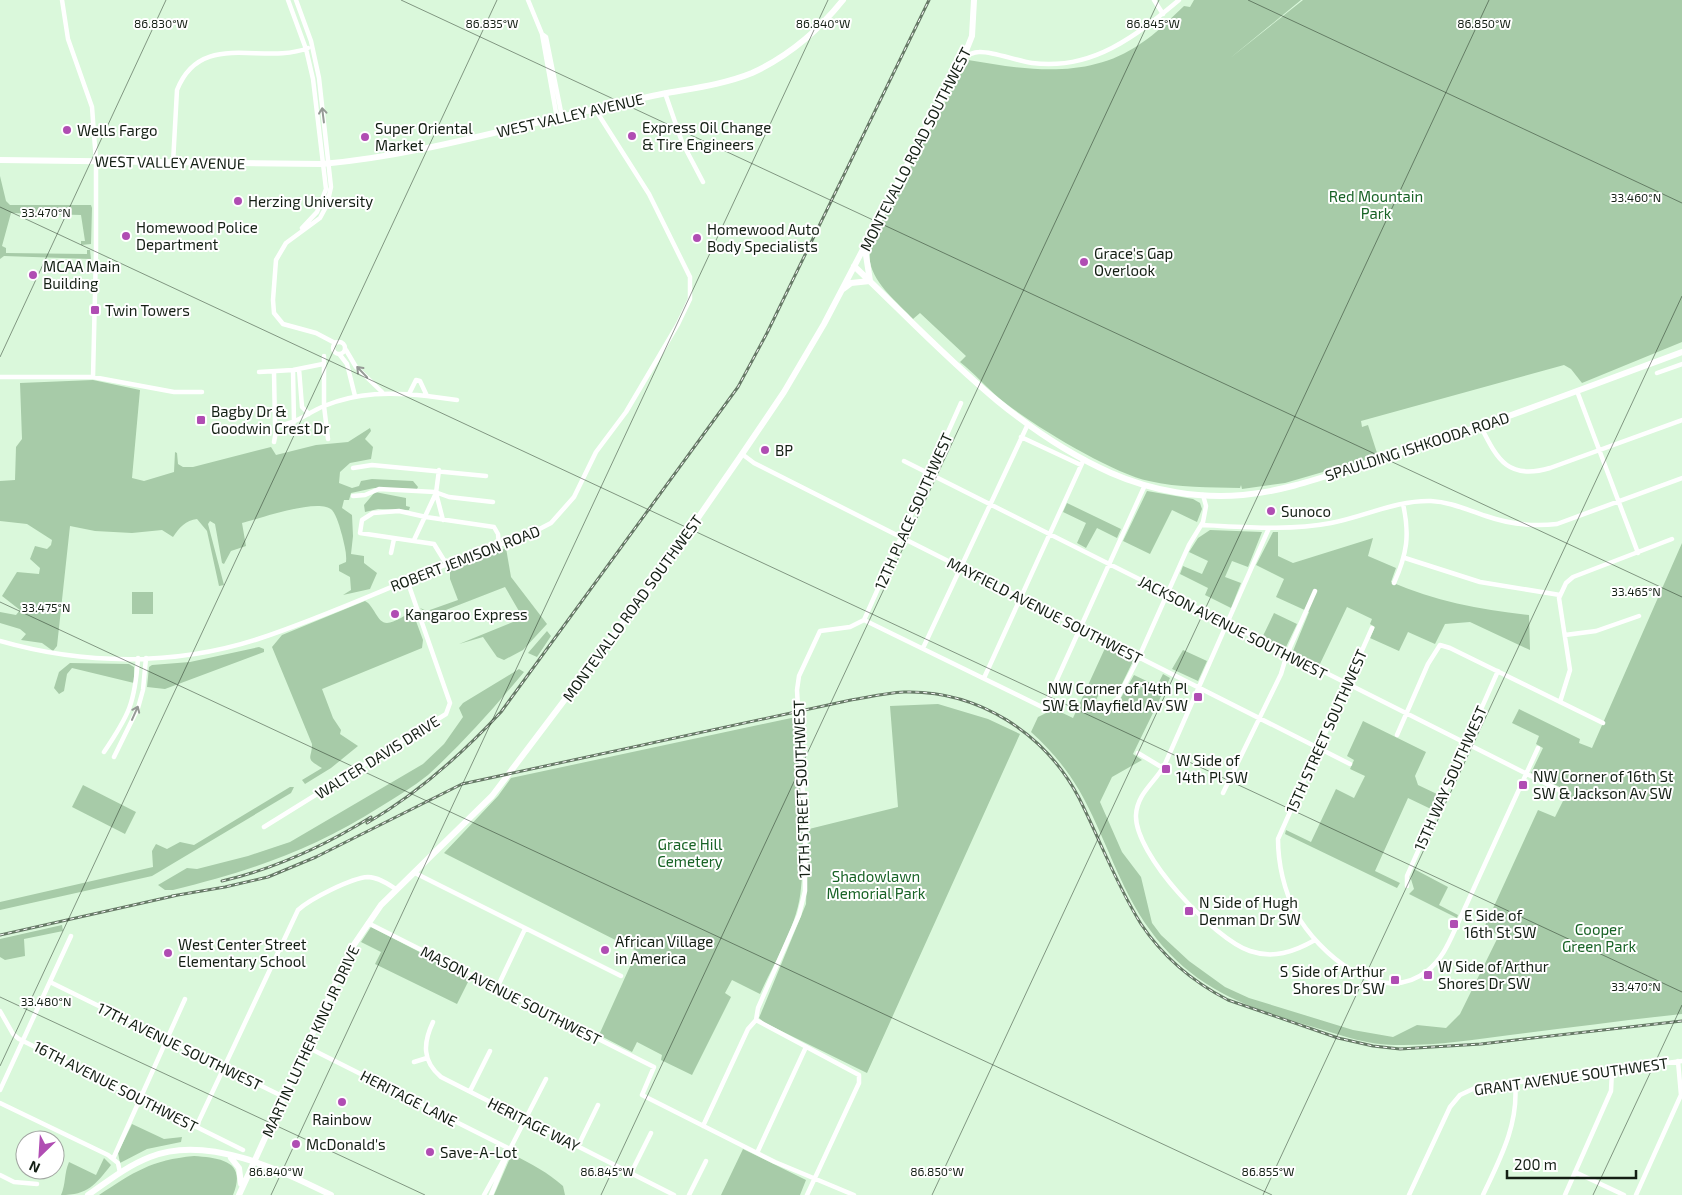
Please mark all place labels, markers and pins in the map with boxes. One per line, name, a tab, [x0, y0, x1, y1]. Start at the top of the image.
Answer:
place label: Express Oil Change & Tire Engineers	[642, 118, 771, 153]
place label: Super Oriental Market	[375, 119, 473, 154]
place label: Wells Fargo	[77, 121, 158, 139]
marker: Wells Fargo	[61, 124, 73, 136]
marker: Express Oil Change & Tire Engineers	[626, 130, 638, 142]
marker: Super Oriental Market	[359, 131, 371, 143]
place label: Herzing University	[248, 192, 373, 210]
marker: Herzing University	[232, 195, 244, 207]
place label: Homewood Police Department	[136, 218, 258, 253]
place label: Homewood Auto Body Specialists	[707, 220, 820, 255]
marker: Homewood Police Department	[120, 230, 132, 242]
marker: Homewood Auto Body Specialists	[691, 232, 703, 244]
place label: Grace's Gap Overlook	[1094, 244, 1173, 279]
marker: Grace's Gap Overlook	[1078, 256, 1090, 268]
place label: MCAA Main Building	[43, 257, 120, 292]
marker: MCAA Main Building	[27, 269, 39, 281]
place label: Twin Towers	[105, 301, 190, 319]
marker: Twin Towers	[89, 304, 101, 316]
place label: Bagby Dr & Goodwin Crest Dr	[211, 402, 329, 437]
marker: Bagby Dr & Goodwin Crest Dr	[195, 414, 207, 426]
place label: BP	[775, 441, 793, 459]
marker: BP	[759, 444, 771, 456]
place label: Sunoco	[1281, 502, 1331, 520]
marker: Sunoco	[1265, 505, 1277, 517]
place label: Kangaroo Express	[405, 605, 528, 623]
marker: Kangaroo Express	[389, 608, 401, 620]
place label: NW Corner of 14th Pl SW & Mayfield Av SW	[1042, 679, 1189, 714]
marker: NW Corner of 14th Pl SW & Mayfield Av SW	[1192, 691, 1204, 703]
place label: W Side of 14th Pl SW	[1176, 751, 1248, 786]
marker: W Side of 14th Pl SW	[1160, 763, 1172, 775]
place label: NW Corner of 16th St SW & Jackson Av SW	[1533, 767, 1674, 802]
marker: NW Corner of 16th St SW & Jackson Av SW	[1517, 779, 1529, 791]
place label: N Side of Hugh Denman Dr SW	[1199, 893, 1301, 928]
marker: N Side of Hugh Denman Dr SW	[1183, 905, 1195, 917]
place label: E Side of 16th St SW	[1464, 906, 1536, 941]
marker: E Side of 16th St SW	[1448, 918, 1460, 930]
place label: African Village in America	[615, 932, 713, 967]
place label: West Center Street Elementary School	[178, 935, 307, 970]
marker: African Village in America	[599, 944, 611, 956]
marker: West Center Street Elementary School	[162, 947, 174, 959]
place label: W Side of Arthur Shores Dr SW	[1438, 957, 1549, 992]
place label: S Side of Arthur Shores Dr SW	[1280, 962, 1385, 997]
marker: W Side of Arthur Shores Dr SW	[1422, 969, 1434, 981]
marker: S Side of Arthur Shores Dr SW	[1389, 974, 1401, 986]
marker: Rainbow	[336, 1096, 348, 1108]
place label: Rainbow	[312, 1110, 372, 1128]
place label: McDonald's	[306, 1135, 386, 1153]
marker: McDonald's	[290, 1138, 302, 1150]
place label: Save-A-Lot	[440, 1143, 518, 1161]
marker: Save-A-Lot	[424, 1146, 436, 1158]

